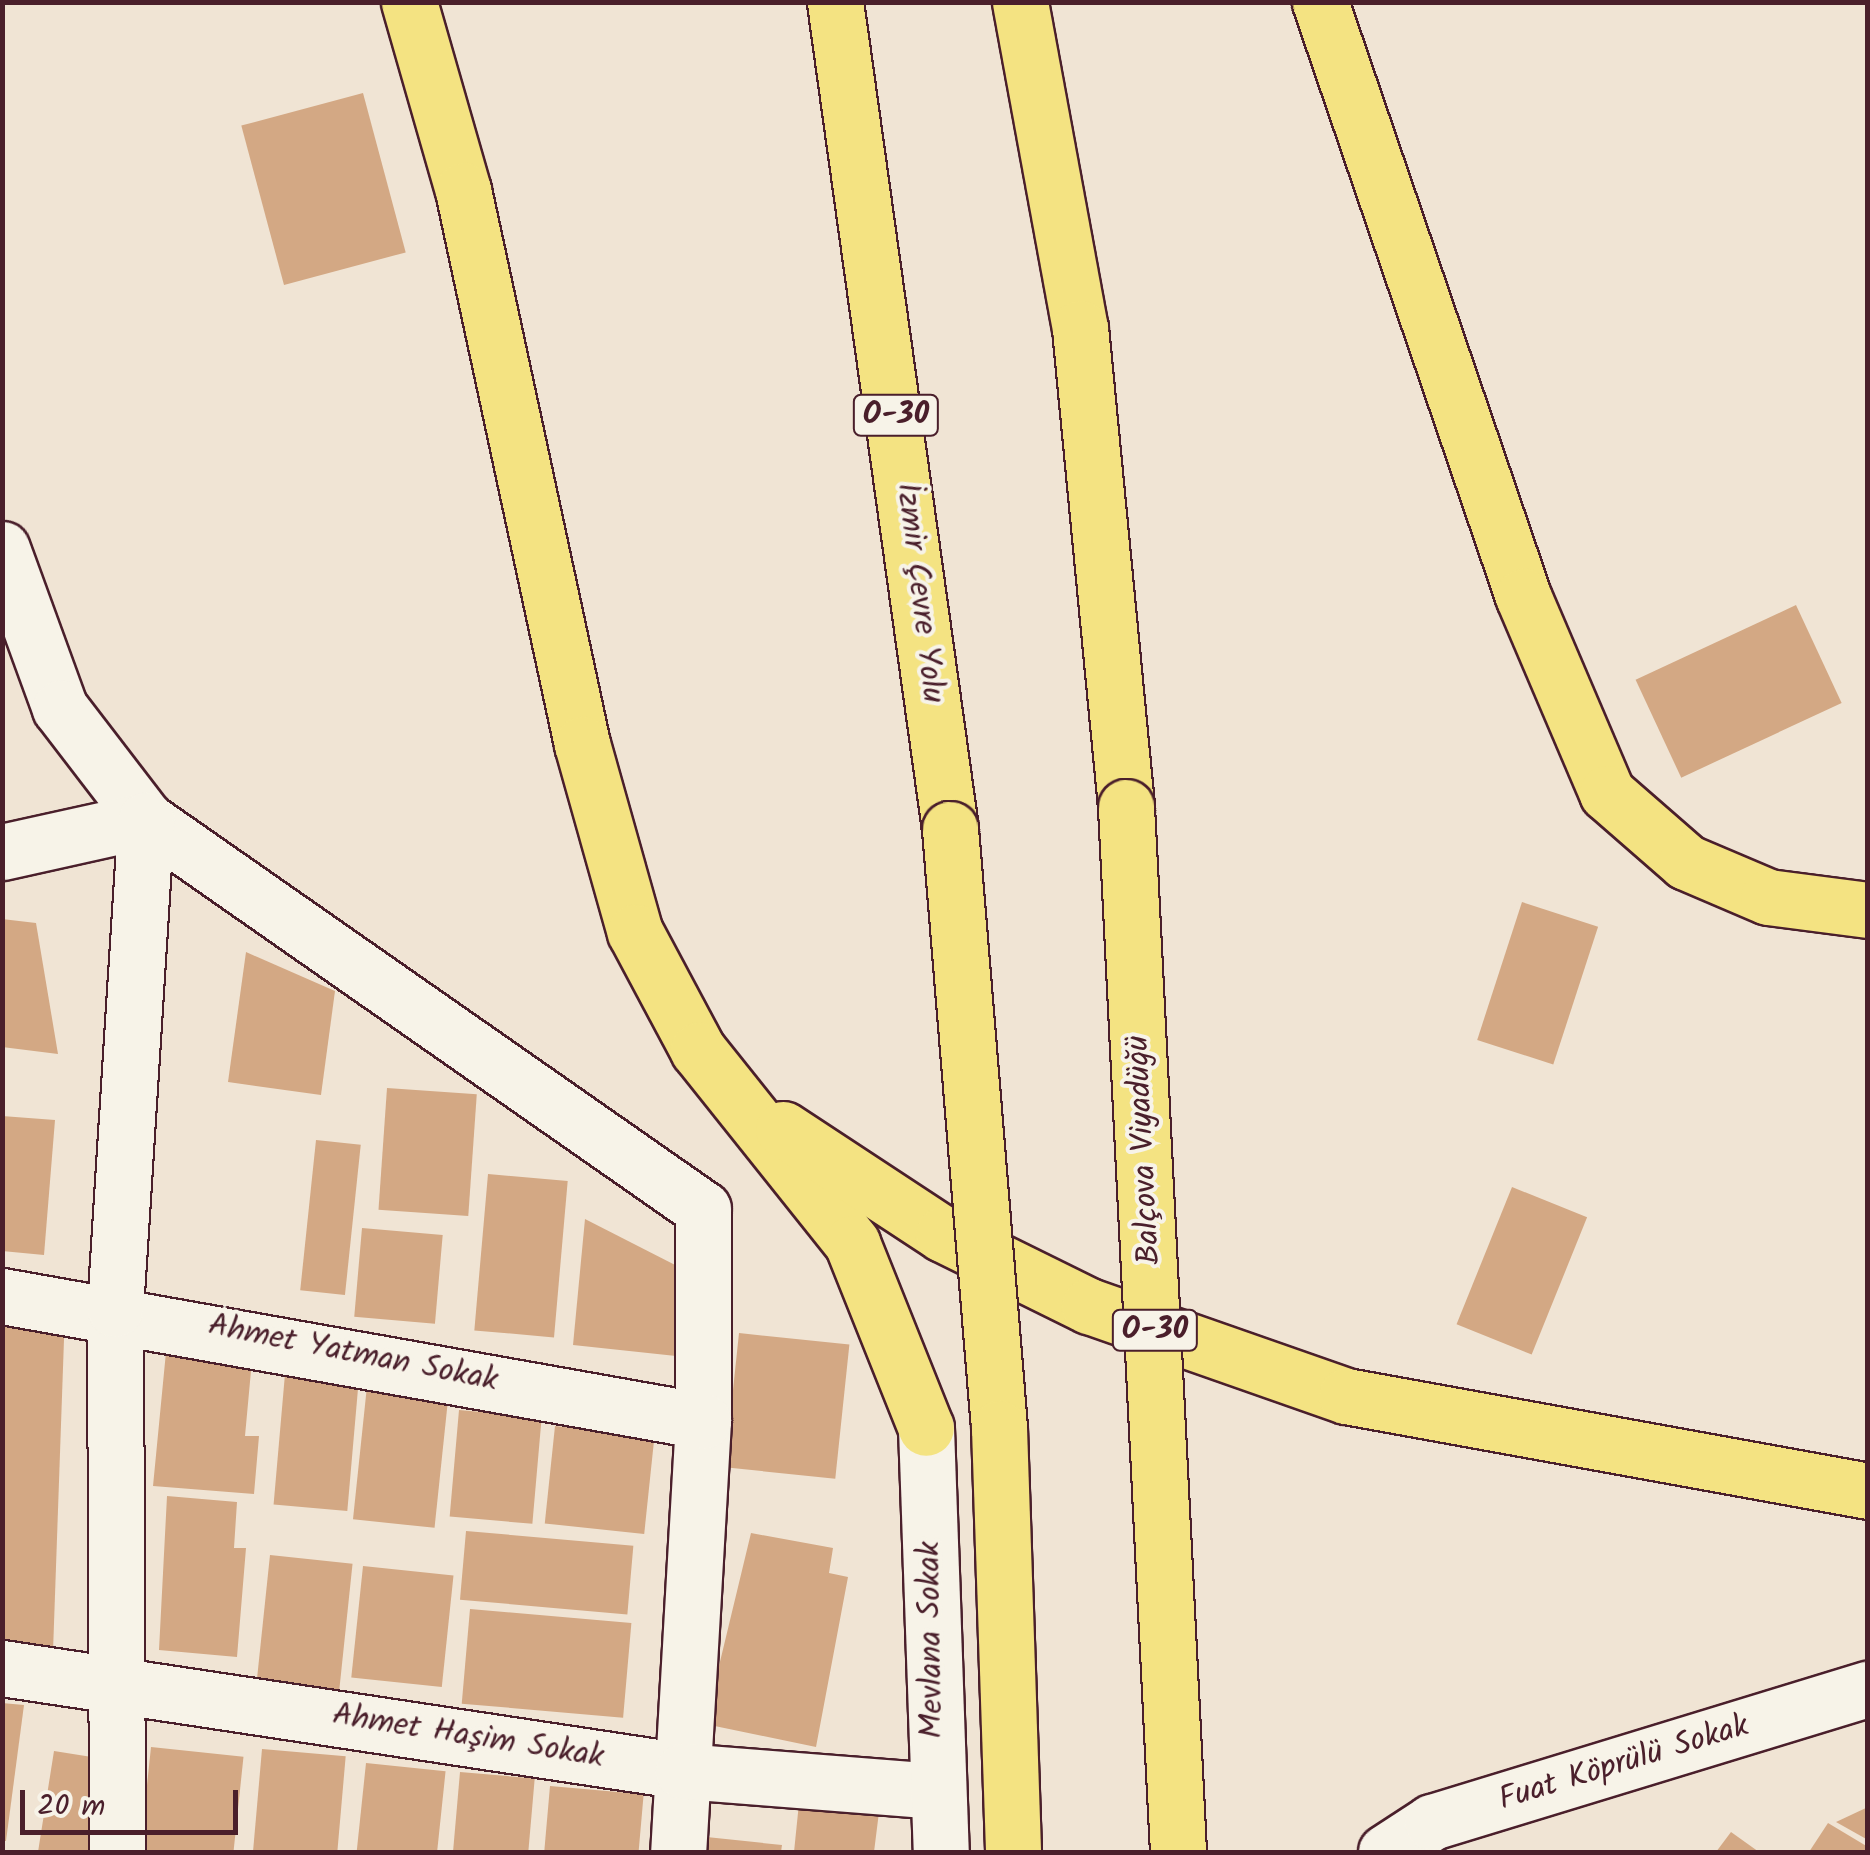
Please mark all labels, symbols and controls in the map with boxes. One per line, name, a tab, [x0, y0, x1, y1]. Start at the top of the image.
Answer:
road number: O-30	[851, 390, 941, 440]
street label: İzmir Çevre Yolu	[886, 481, 952, 705]
street label: Balçova Viyadüğü	[1120, 1034, 1170, 1266]
road number: O-30	[1110, 1305, 1200, 1355]
street label: Ahmet Yatman Sokak	[205, 1307, 501, 1401]
street label: Mevlana Sokak	[911, 1541, 953, 1739]
street label: Ahmet Haşim Sokak	[330, 1697, 606, 1777]
street label: Fuat Köprülü Sokak	[1494, 1708, 1754, 1820]
scale bar	[25, 1770, 242, 1832]
text: 20 m	[37, 1783, 105, 1831]

